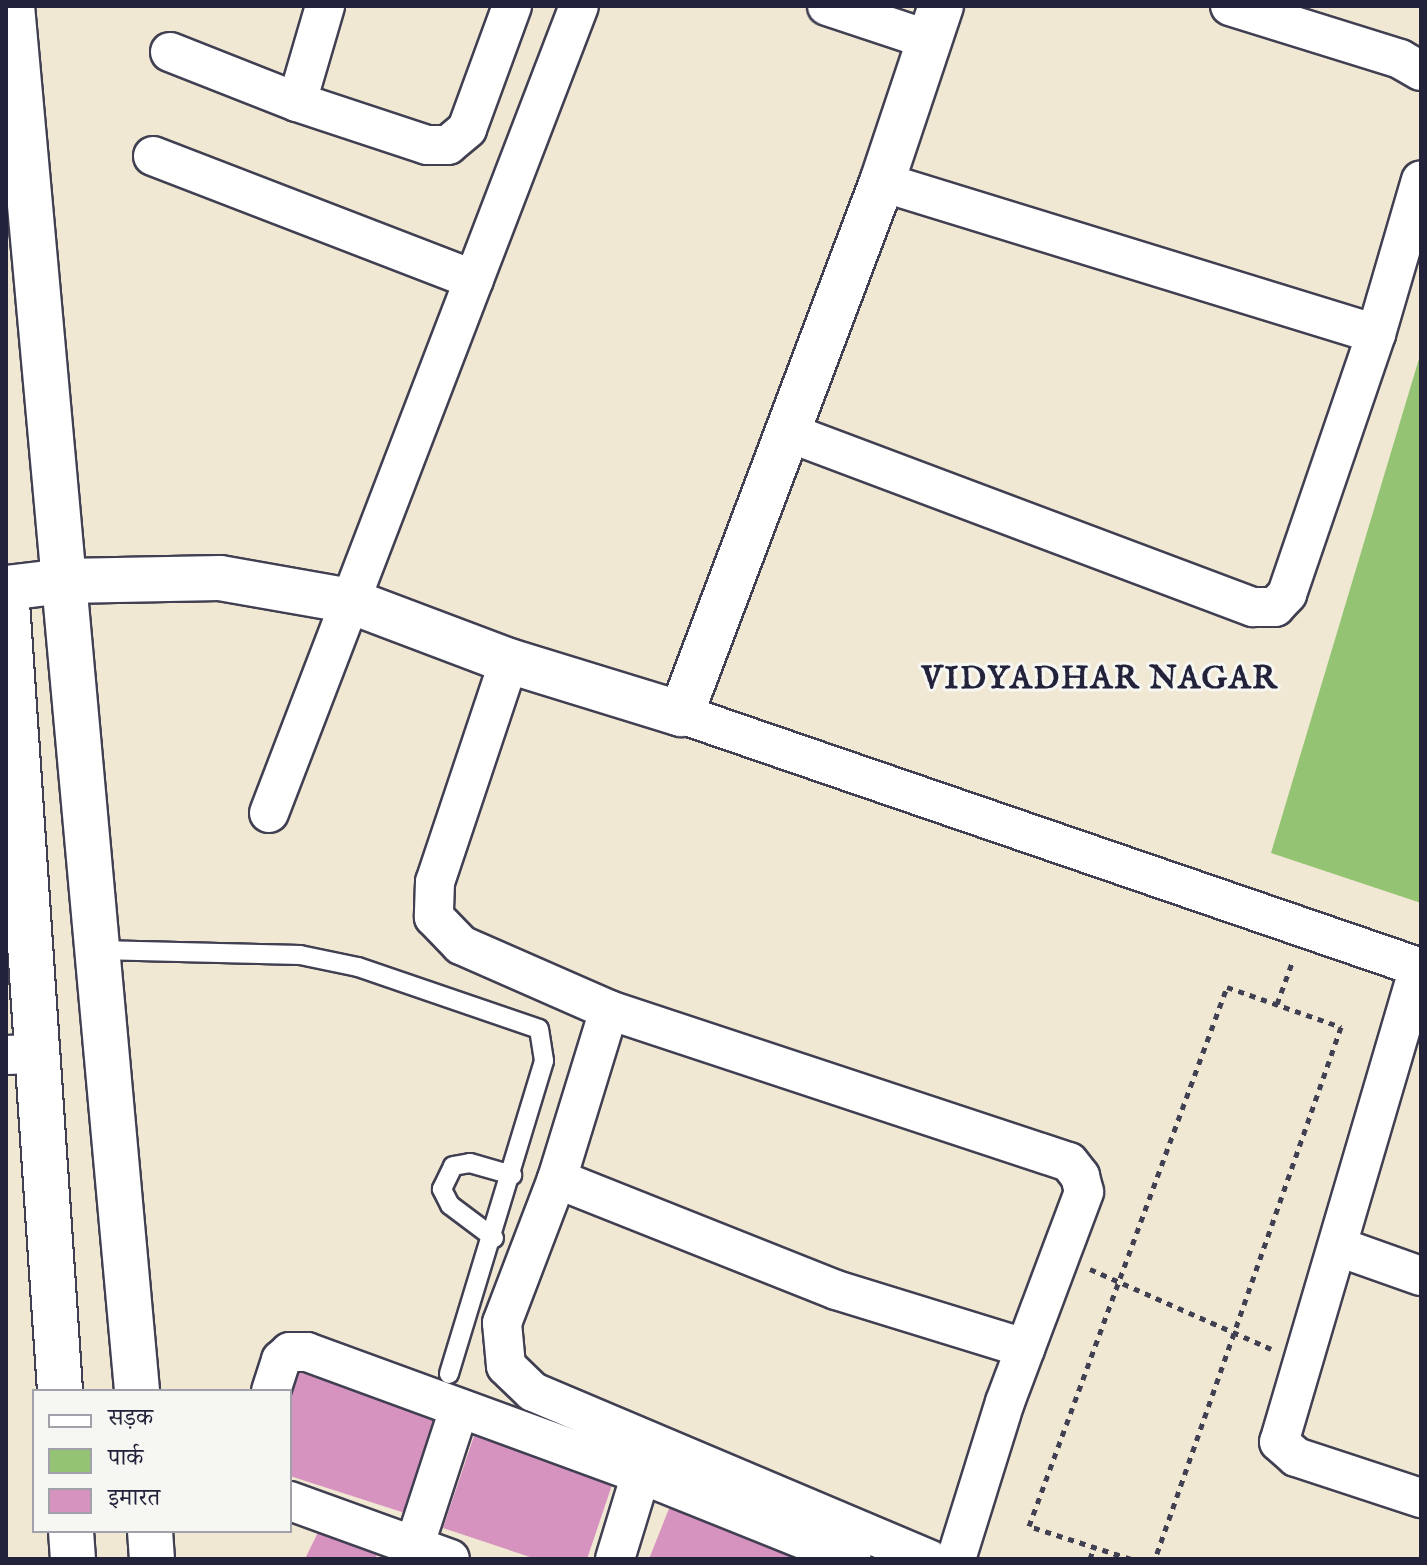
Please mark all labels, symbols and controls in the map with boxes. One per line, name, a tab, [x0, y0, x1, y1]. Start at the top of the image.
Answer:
district label: VIDYADHAR NAGAR	[922, 661, 1278, 699]
legend	[32, 1389, 292, 1533]
text: सड़क	[108, 1403, 153, 1434]
text: पार्क	[108, 1443, 143, 1474]
text: इमारत	[108, 1483, 160, 1514]

